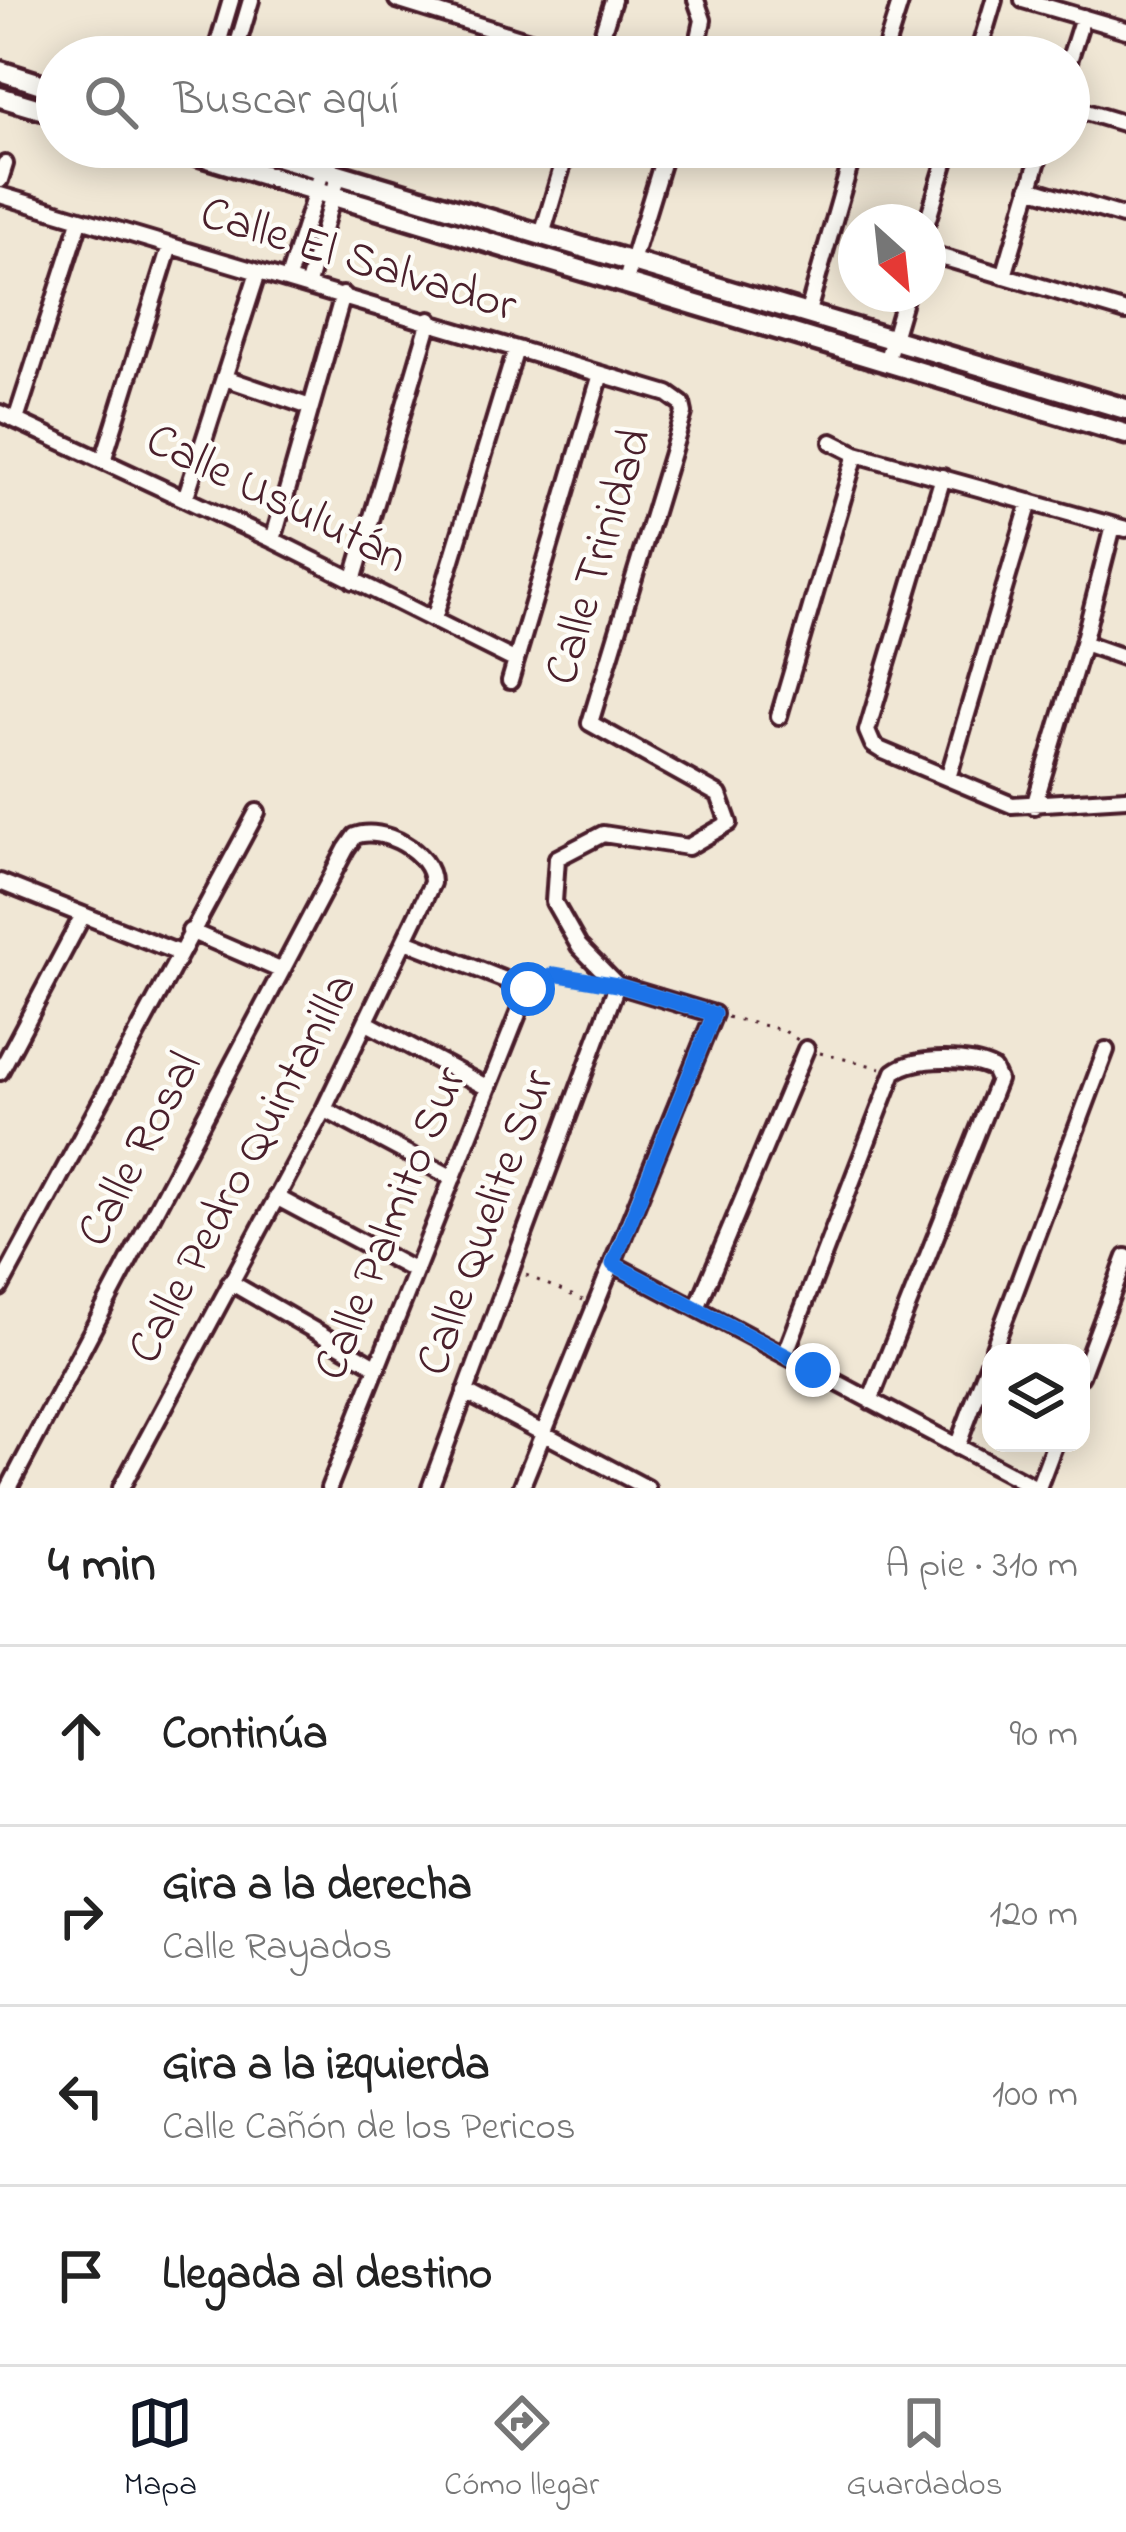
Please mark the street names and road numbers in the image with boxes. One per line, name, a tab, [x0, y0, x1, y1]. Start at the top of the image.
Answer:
street label: Calle El Salvador	[191, 180, 525, 342]
street label: Calle Usulután	[133, 406, 419, 594]
street label: Calle Trinidad	[528, 420, 672, 694]
street label: Calle Pedro Quintanilla	[111, 961, 377, 1377]
street label: Calle Rosal	[60, 1040, 222, 1260]
street label: Calle Palmito Sur	[297, 1057, 487, 1391]
street label: Calle Quelite Sur	[399, 1060, 575, 1386]

